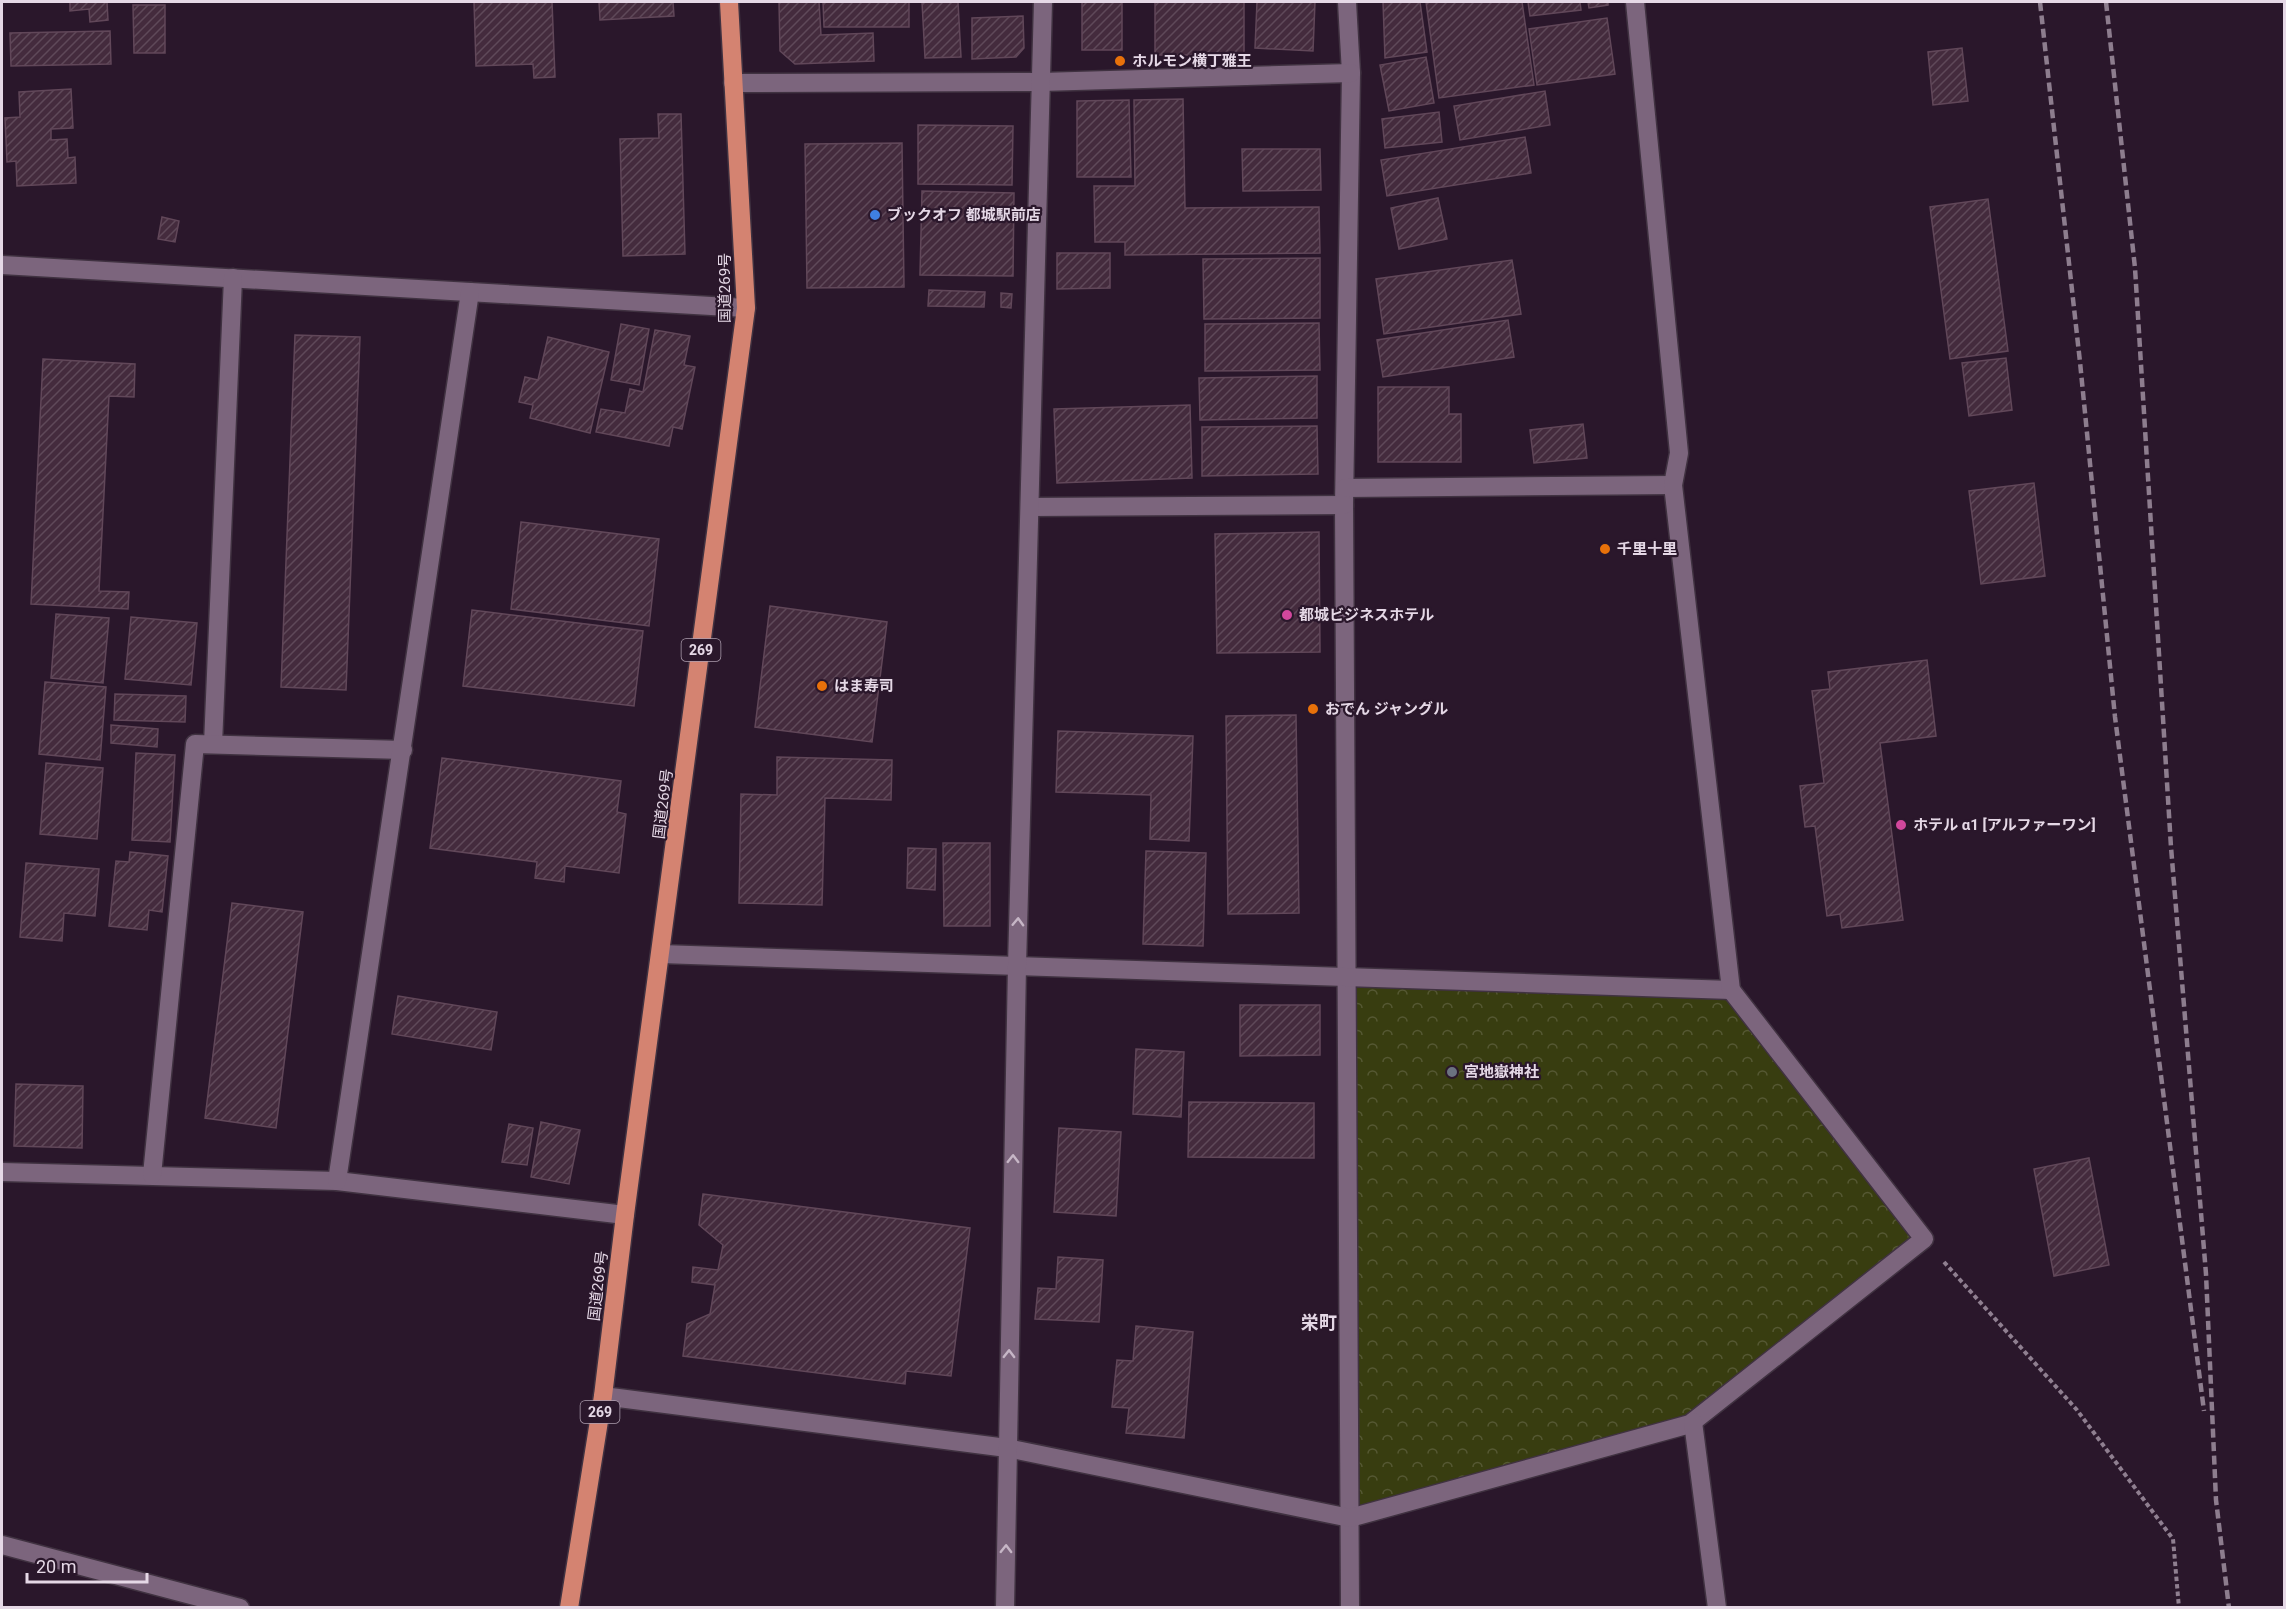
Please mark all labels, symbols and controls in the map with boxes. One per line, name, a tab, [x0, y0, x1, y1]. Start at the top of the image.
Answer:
place label: ホルモン横丁雅王	[1132, 52, 1252, 70]
marker: ホルモン横丁雅王	[1113, 54, 1127, 68]
place label: ブックオフ 都城駅前店	[887, 206, 1041, 224]
marker: ブックオフ 都城駅前店	[868, 208, 882, 222]
street label: 国道269号	[716, 253, 734, 323]
place label: 千里十里	[1617, 540, 1677, 558]
marker: 千里十里	[1598, 542, 1612, 556]
place label: 都城ビジネスホテル	[1299, 606, 1434, 624]
marker: 都城ビジネスホテル	[1280, 608, 1294, 622]
road number: 269	[682, 639, 720, 661]
place label: はま寿司	[834, 677, 894, 695]
marker: はま寿司	[815, 679, 829, 693]
place label: おでん ジャングル	[1325, 700, 1448, 718]
marker: おでん ジャングル	[1306, 702, 1320, 716]
street label: 国道269号	[650, 768, 676, 840]
place label: ホテル α1 [アルファーワン]	[1913, 816, 2096, 834]
marker: ホテル α1 [アルファーワン]	[1894, 818, 1908, 832]
one-way arrow	[1012, 918, 1025, 927]
place label: 宮地嶽神社	[1464, 1063, 1539, 1081]
marker: 宮地嶽神社	[1445, 1065, 1459, 1079]
one-way arrow	[1007, 1155, 1019, 1164]
street label: 国道269号	[585, 1250, 611, 1322]
district label: 栄町	[1301, 1312, 1337, 1333]
one-way arrow	[1003, 1350, 1015, 1359]
road number: 269	[580, 1401, 620, 1423]
one-way arrow	[1000, 1545, 1012, 1554]
scale bar	[27, 1546, 147, 1584]
text: 20 m	[36, 1556, 76, 1577]

